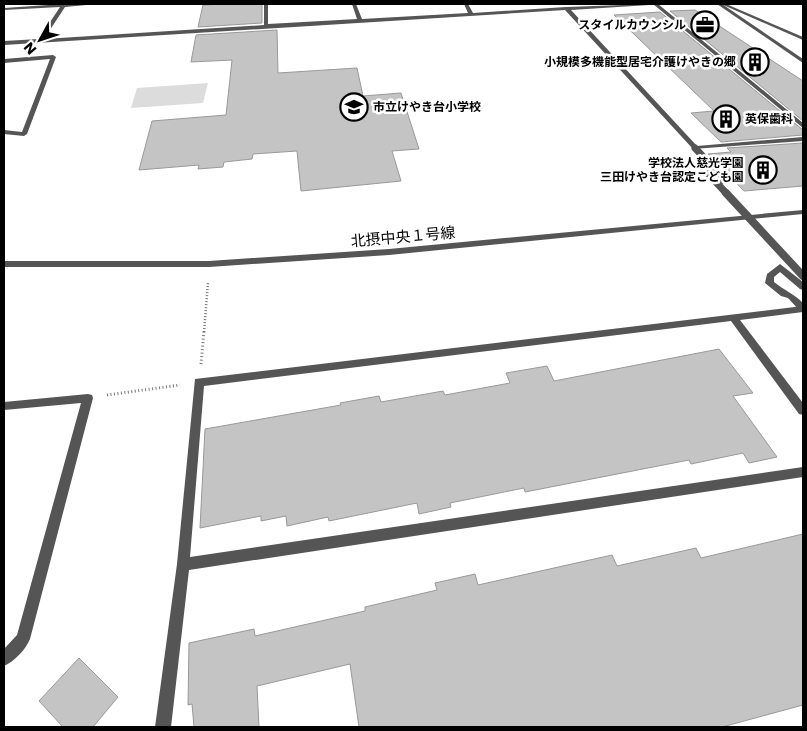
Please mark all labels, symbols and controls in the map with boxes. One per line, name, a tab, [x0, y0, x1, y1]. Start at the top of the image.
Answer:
office icon: スタイルカウンシル	[690, 10, 720, 40]
north arrow	[15, 15, 65, 65]
place label: スタイルカウンシル	[578, 16, 686, 33]
text: N	[19, 38, 41, 59]
building icon: 小規模多機能型居宅介護けやきの郷	[740, 47, 770, 77]
place label: 小規模多機能型居宅介護けやきの郷	[544, 53, 736, 70]
school or university icon: 市立けやき台小学校	[339, 92, 369, 122]
place label: 市立けやき台小学校	[373, 98, 481, 115]
building icon: 英保歯科	[711, 104, 741, 134]
place label: 英保歯科	[745, 110, 793, 127]
place label: 学校法人慈光学園 三田けやき台認定こども園	[600, 154, 744, 185]
building icon: 学校法人慈光学園 三田けやき台認定こども園	[748, 155, 778, 185]
street label: 北摂中央１号線	[350, 221, 456, 252]

